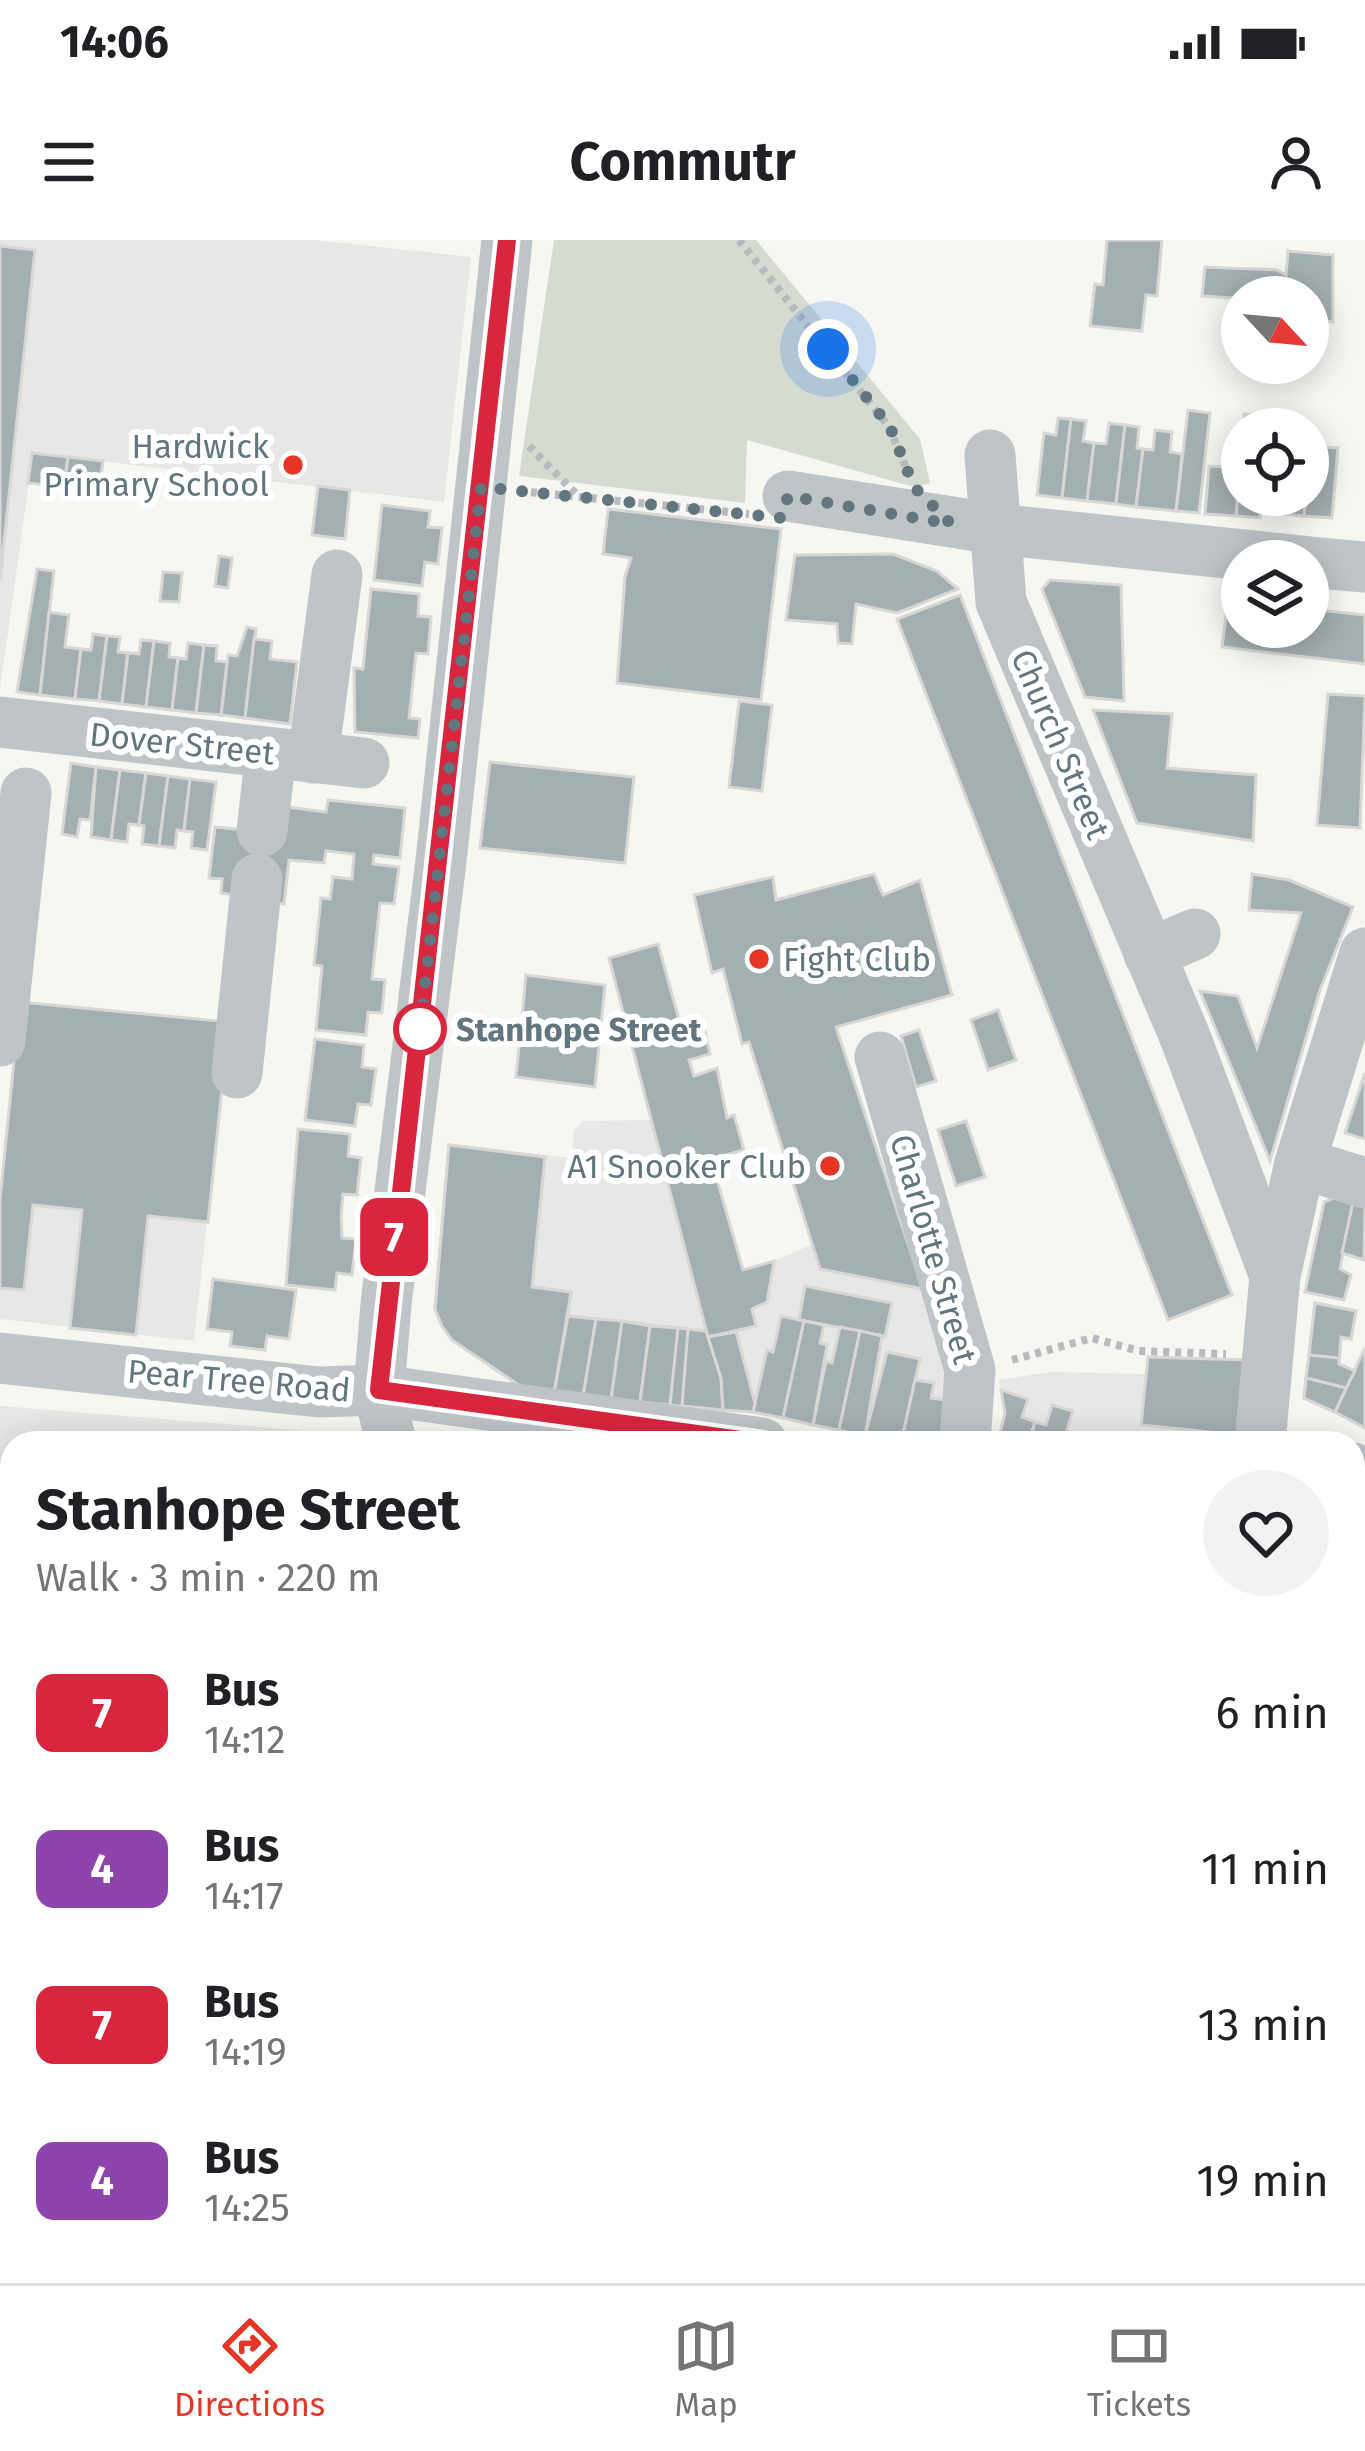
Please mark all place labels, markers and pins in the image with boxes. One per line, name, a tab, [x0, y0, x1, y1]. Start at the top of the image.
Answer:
place label: Hardwick Primary School	[43, 427, 269, 505]
marker: Hardwick Primary School	[280, 452, 306, 478]
place label: Fight Club	[783, 940, 931, 980]
marker: Fight Club	[746, 946, 772, 972]
marker: Stanhope Street	[395, 1004, 445, 1054]
place label: Stanhope Street	[456, 1010, 703, 1050]
place label: A1 Snooker Club	[567, 1147, 806, 1187]
marker: A1 Snooker Club	[817, 1153, 843, 1179]

